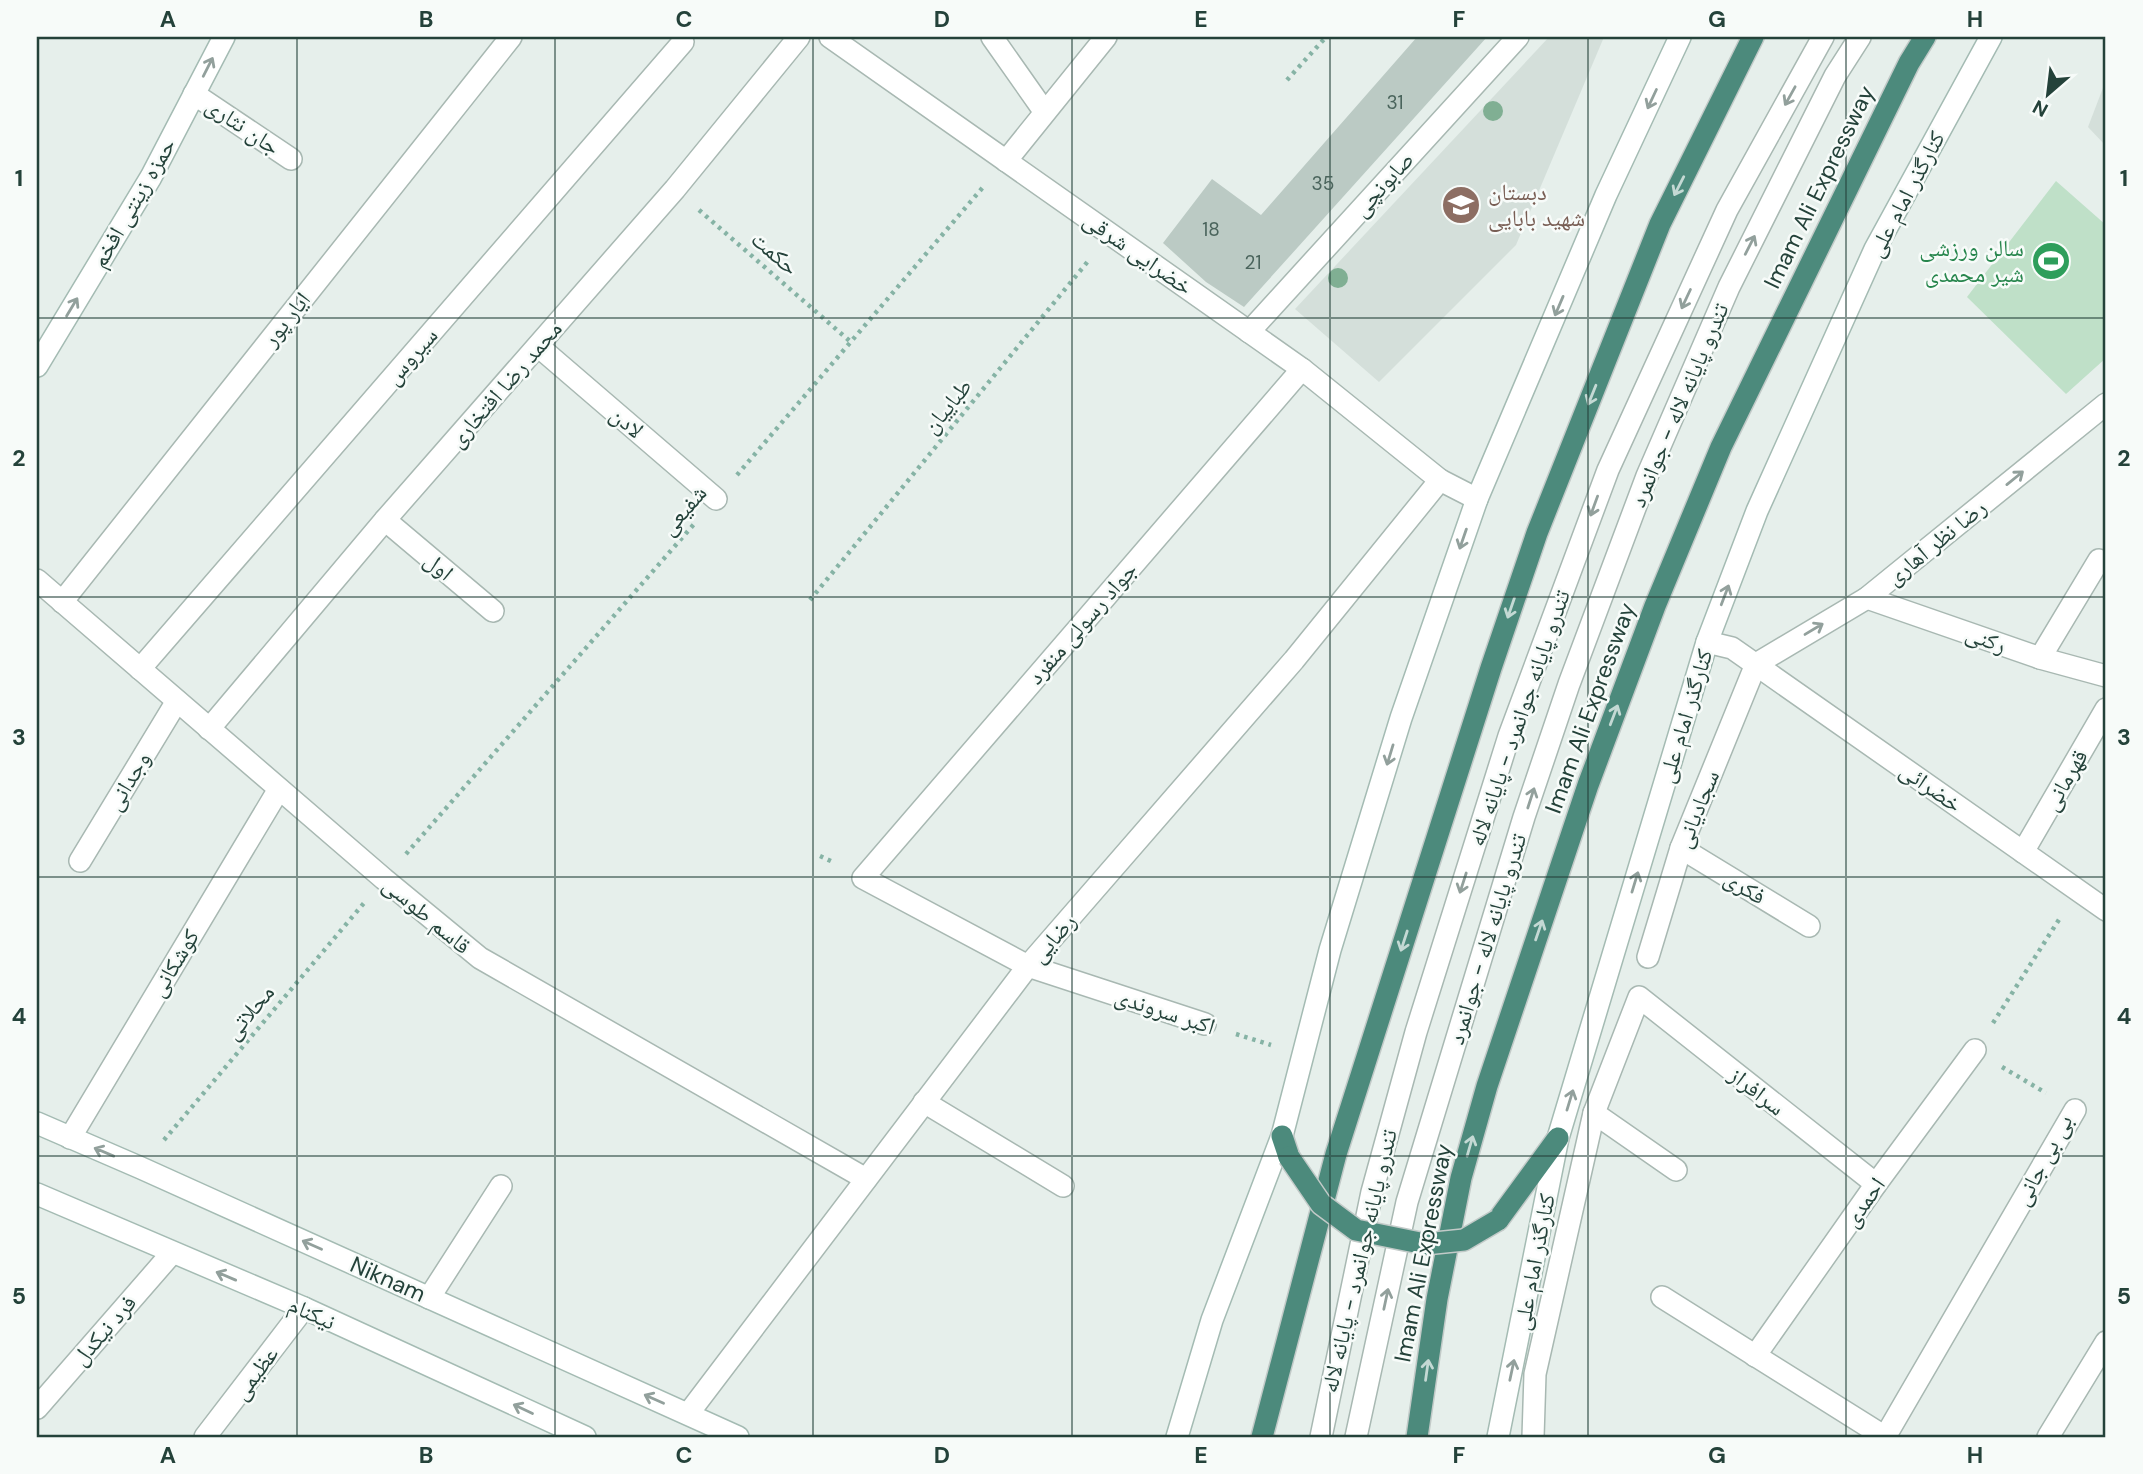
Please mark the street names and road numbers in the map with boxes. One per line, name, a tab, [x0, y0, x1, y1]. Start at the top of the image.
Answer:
street label: Imam Ali Expressway	[1757, 81, 1881, 293]
street label: جان نثاری	[200, 90, 286, 162]
street label: کنارگذر امام علی	[1860, 125, 1953, 263]
street label: حمزه زینتی افخم	[84, 133, 183, 274]
street label: صابونچی	[1346, 145, 1420, 223]
street label: خضرایی شرقی	[1077, 204, 1199, 302]
street label: حکمت	[745, 224, 805, 282]
street label: ایار پور	[255, 285, 317, 353]
street label: تندرو پایانه لاله - جوانمرد	[1622, 298, 1736, 512]
street label: محمد رضا افتخاری	[442, 314, 568, 454]
street label: سیروس	[378, 321, 444, 391]
street label: طباییان	[915, 372, 979, 440]
street label: لادن	[604, 399, 650, 445]
street label: شفیعی	[653, 478, 713, 542]
street label: رضا نظر آهاری	[1879, 492, 1993, 592]
street label: اول	[418, 545, 460, 587]
street label: جواد رسولی منفرد	[1020, 555, 1144, 691]
street label: تندرو پایانه جوانمرد - پایانه لاله	[1461, 586, 1577, 850]
street label: Imam Ali Expressway	[1538, 599, 1642, 817]
street label: رکنی	[1962, 618, 2010, 660]
street label: کنارگذر امام علی	[1650, 645, 1721, 787]
street label: قهرمانی	[2035, 744, 2095, 816]
street label: وجدانی	[99, 746, 157, 816]
street label: خضرائی	[1894, 755, 1968, 819]
street label: سجادیانی	[1668, 766, 1726, 852]
street label: تندرو پایانه لاله - جوانمرد	[1441, 830, 1533, 1048]
street label: فکری	[1719, 863, 1771, 911]
street label: قاسم طوسی	[376, 870, 477, 961]
street label: رضایی	[1023, 907, 1083, 969]
street label: کوشکانی	[142, 923, 206, 1002]
street label: محلاتی	[217, 978, 281, 1046]
street label: اکبر سروندی	[1111, 981, 1219, 1041]
street label: سرافراز	[1722, 1059, 1791, 1122]
street label: بی بی جانی	[2007, 1109, 2079, 1211]
street label: تندرو پایانه جوانمرد - پایانه لاله	[1314, 1126, 1404, 1396]
street label: Imam Ali Expressway	[1387, 1141, 1459, 1365]
street label: احمدی	[1836, 1171, 1892, 1233]
street label: کنارگذر امام علی	[1506, 1191, 1563, 1333]
street label: Niknam	[346, 1249, 430, 1309]
street label: فرد نیکدل	[65, 1288, 143, 1372]
street label: نیکنام	[283, 1289, 340, 1338]
street label: عظیمی	[225, 1340, 285, 1406]

